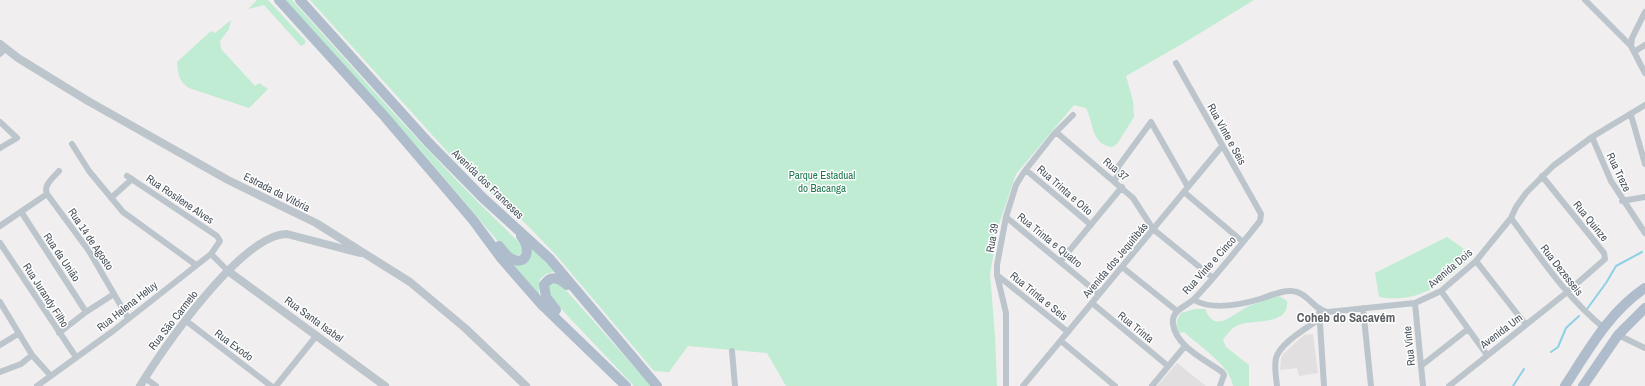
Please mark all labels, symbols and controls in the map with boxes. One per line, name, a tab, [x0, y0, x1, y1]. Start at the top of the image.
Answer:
street label: Rua Vinte e Seis	[1204, 101, 1250, 168]
street label: Avenida dos Franceses	[448, 145, 527, 222]
street label: Rua Treze	[1604, 150, 1634, 194]
street label: Rua 37	[1100, 154, 1132, 184]
street label: Rua Trinta e Oito	[1034, 162, 1096, 218]
park label: Parque Estadual do Bacanga	[789, 168, 855, 195]
street label: Estrada da Vitória	[241, 169, 313, 215]
street label: Rua Rosilene Alves	[143, 171, 217, 227]
street label: Rua Quinze	[1570, 198, 1612, 244]
street label: Rua 14 de Agosto	[65, 205, 117, 273]
street label: Rua Trinta e Quatro	[1015, 209, 1085, 271]
street label: Avenida dos Jequitibás	[1079, 219, 1151, 301]
street label: Rua 39	[983, 222, 1001, 254]
street label: Rua da União	[41, 230, 83, 284]
street label: Rua Vinte e Cinco	[1179, 233, 1239, 297]
street label: Rua Dezesseis	[1538, 242, 1587, 299]
street label: Avenida Dois	[1424, 245, 1476, 291]
street label: Rua Jurandy Filho	[20, 260, 72, 330]
street label: Rua Trinta e Seis	[1007, 268, 1071, 324]
street label: Rua Helena Heluy	[94, 278, 161, 334]
street label: Rua São Carmelo	[145, 287, 201, 353]
street label: Rua Santa Isabel	[282, 293, 346, 345]
street label: Rua Trinta	[1115, 308, 1157, 346]
district label: Coheb do Sacavém	[1297, 309, 1395, 326]
street label: Avenida Um	[1476, 311, 1525, 352]
street label: Rua Vinte	[1400, 325, 1418, 367]
street label: Rua Exodo	[212, 326, 256, 364]

